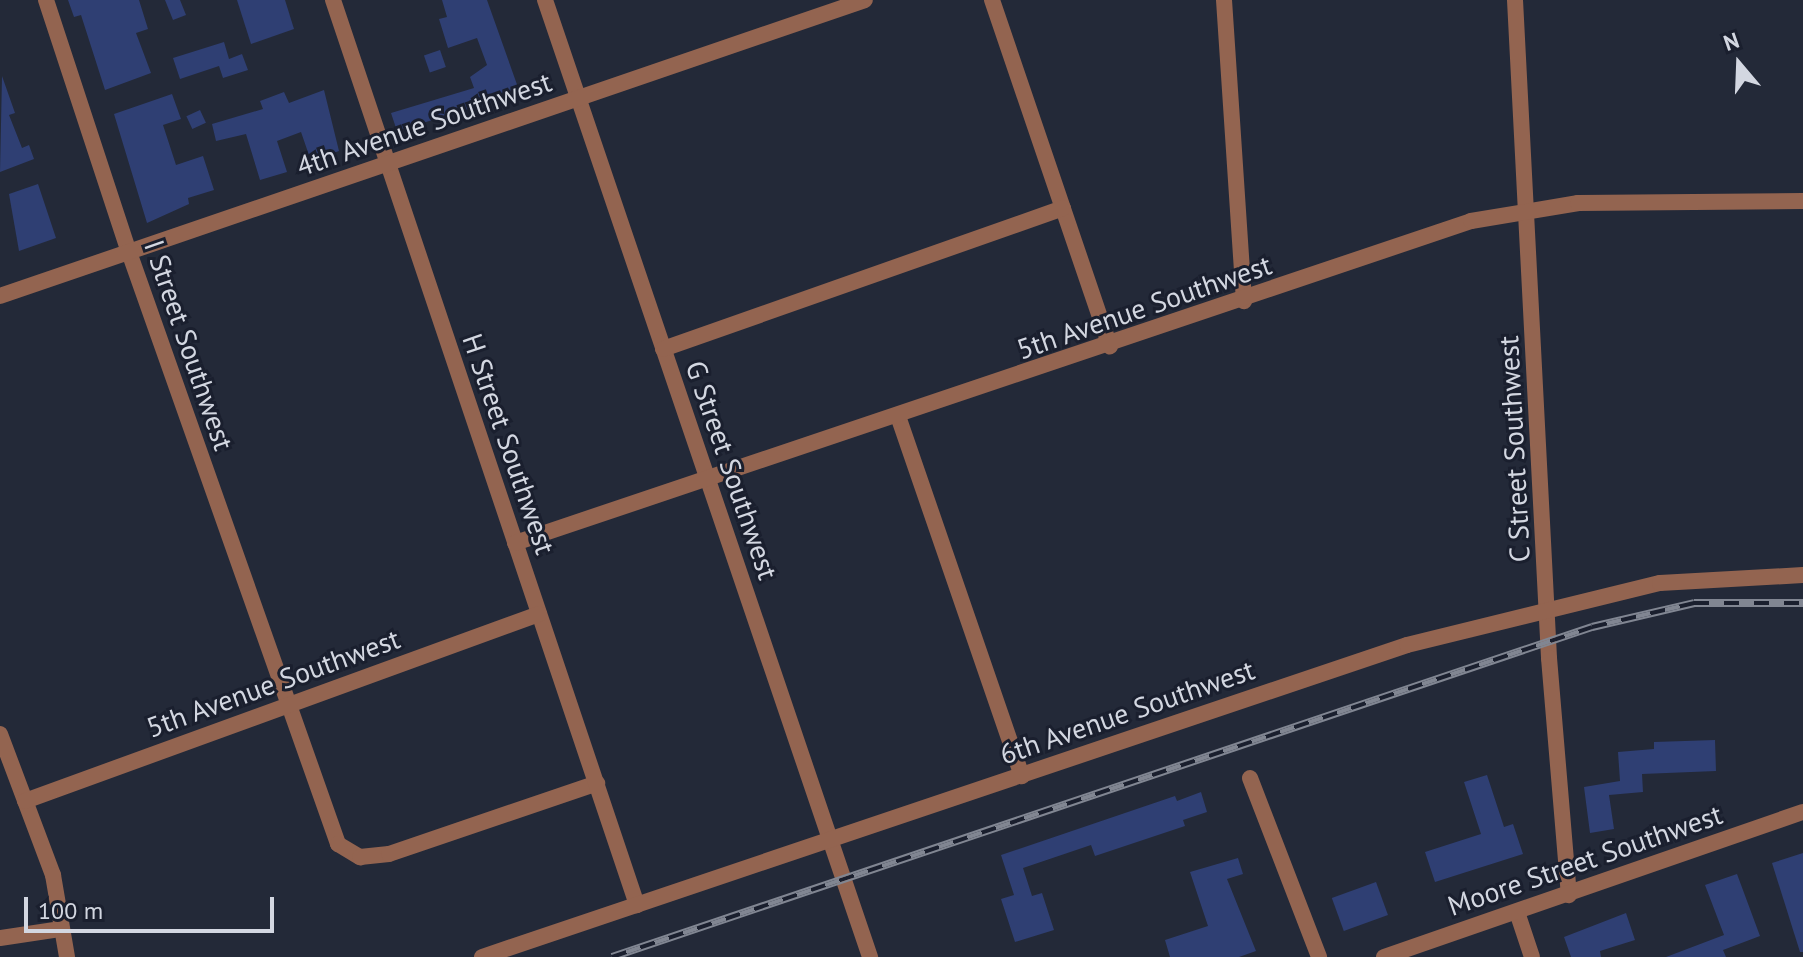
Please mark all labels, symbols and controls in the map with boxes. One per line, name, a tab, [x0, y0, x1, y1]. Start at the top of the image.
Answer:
north arrow	[1699, 24, 1779, 104]
text: N	[1720, 26, 1743, 57]
street label: 4th Avenue Southwest	[292, 64, 556, 184]
street label: I Street Southwest	[137, 235, 241, 455]
street label: 5th Avenue Southwest	[1012, 247, 1276, 367]
street label: H Street Southwest	[456, 329, 562, 559]
street label: C Street Southwest	[1491, 334, 1537, 564]
street label: G Street Southwest	[679, 356, 785, 584]
street label: 5th Avenue Southwest	[141, 621, 405, 745]
street label: 6th Avenue Southwest	[995, 652, 1259, 772]
street label: Moore Street Southwest	[1443, 797, 1727, 923]
scale bar	[28, 881, 278, 931]
text: 100 m	[38, 895, 103, 926]

